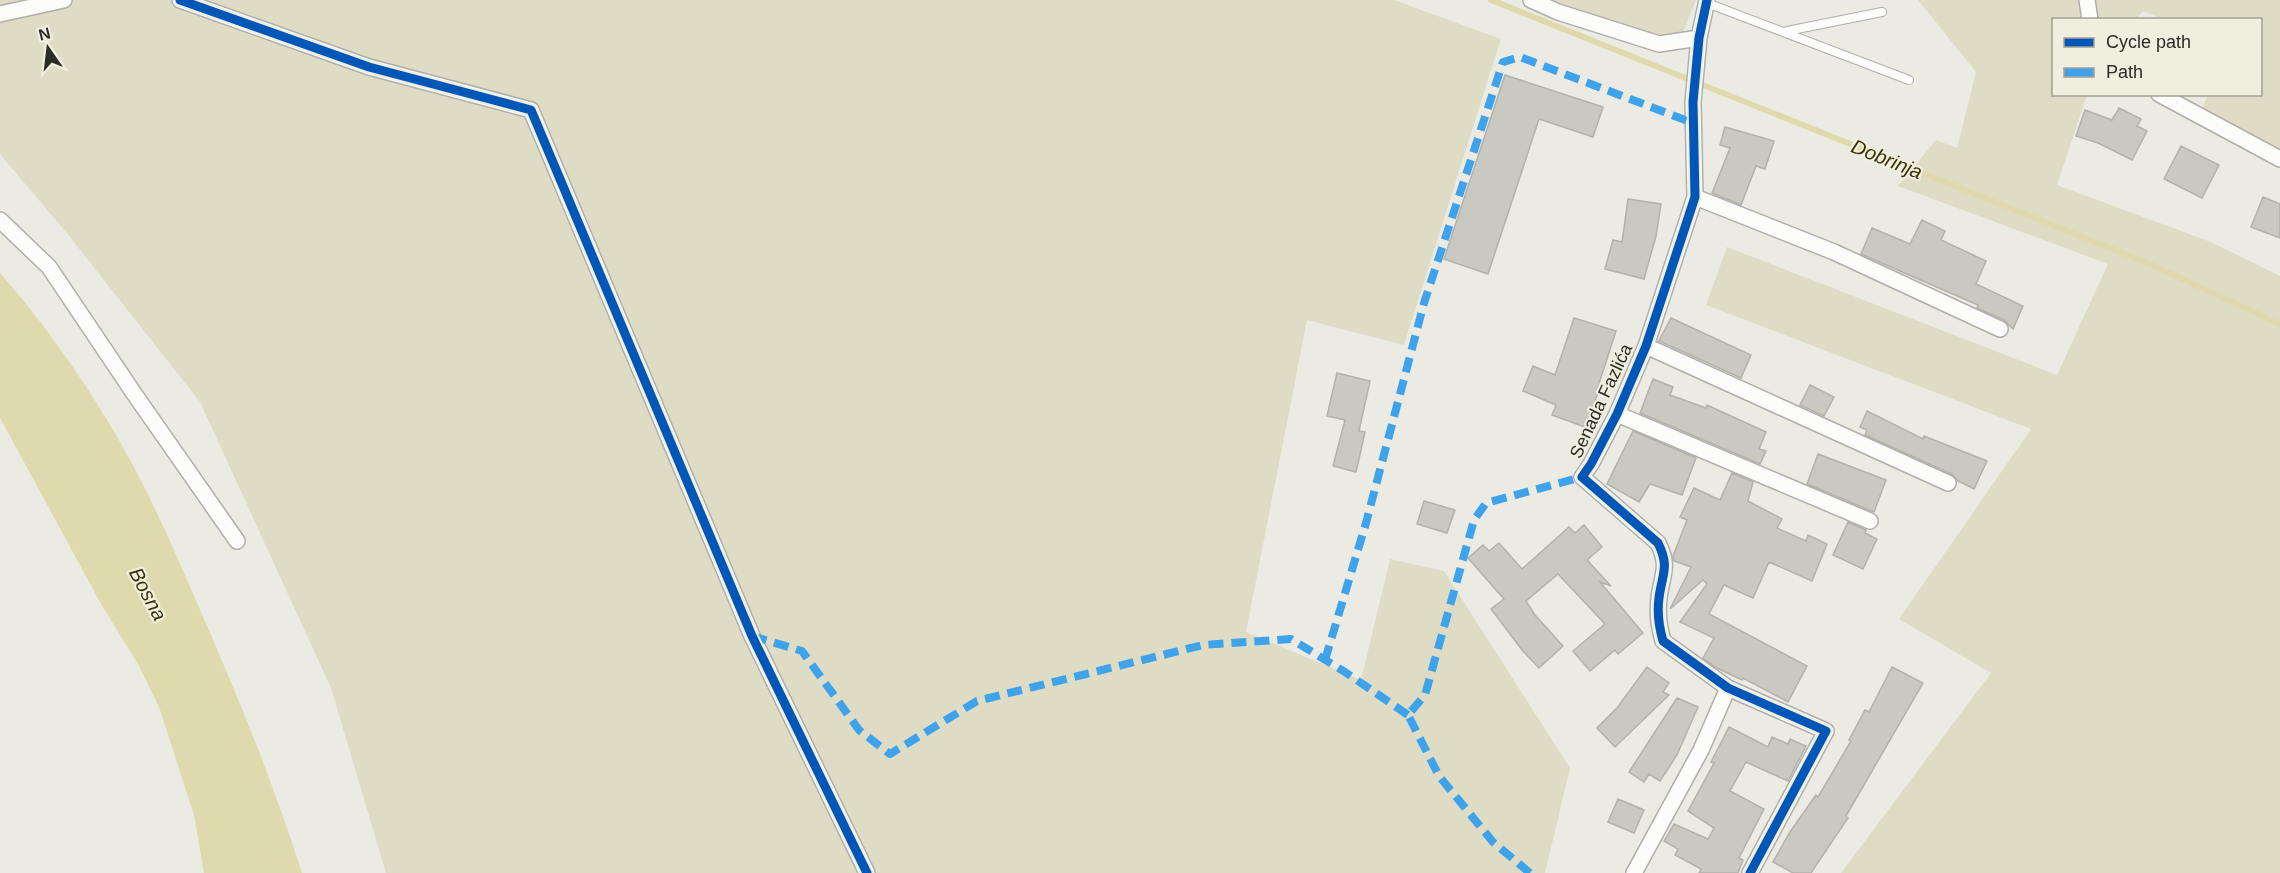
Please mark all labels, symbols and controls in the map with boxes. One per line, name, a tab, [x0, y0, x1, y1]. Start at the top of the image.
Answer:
north arrow	[18, 18, 78, 78]
legend	[2052, 18, 2262, 96]
text: N	[37, 24, 52, 44]
text: Cycle path	[2106, 32, 2191, 52]
text: Path	[2106, 62, 2143, 82]
water label: Dobrinja	[1848, 135, 1926, 183]
street label: Senada Fazlića	[1566, 340, 1637, 461]
water label: Bosna	[125, 564, 171, 624]

